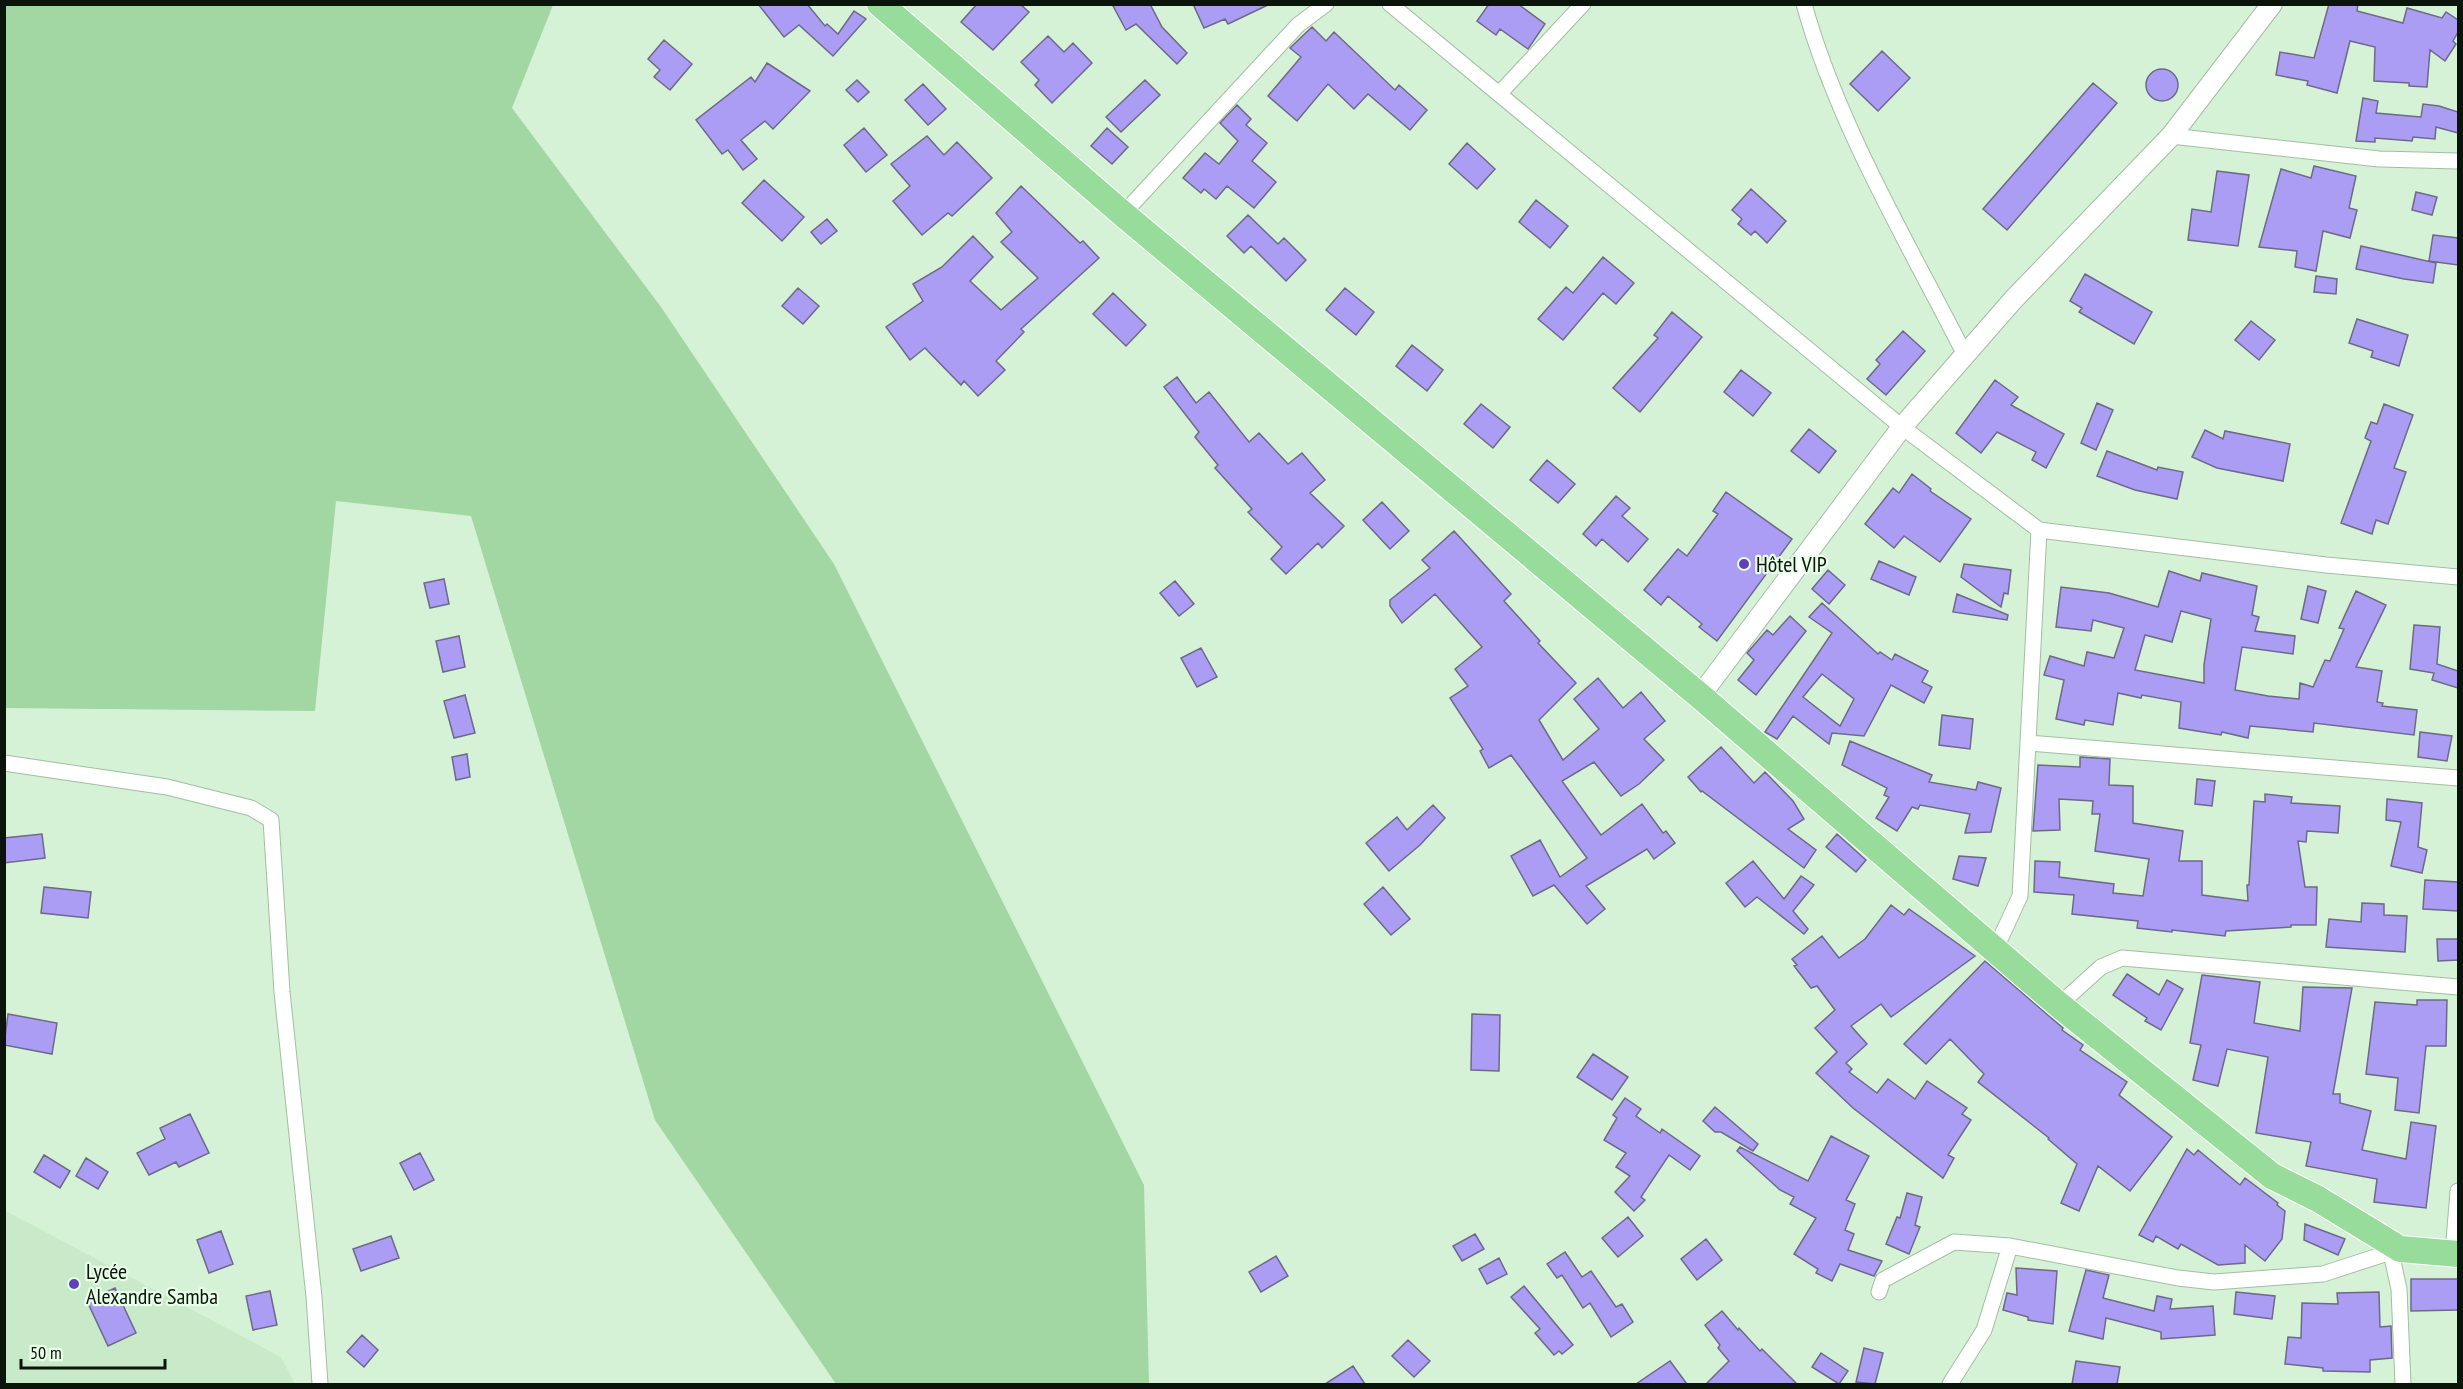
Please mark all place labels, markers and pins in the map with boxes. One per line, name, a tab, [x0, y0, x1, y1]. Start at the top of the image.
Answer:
place label: Hôtel VIP	[1756, 550, 1827, 578]
marker: Hôtel VIP	[1737, 557, 1751, 571]
place label: Lycée Alexandre Samba	[86, 1257, 218, 1310]
marker: Lycée Alexandre Samba	[67, 1277, 81, 1291]

